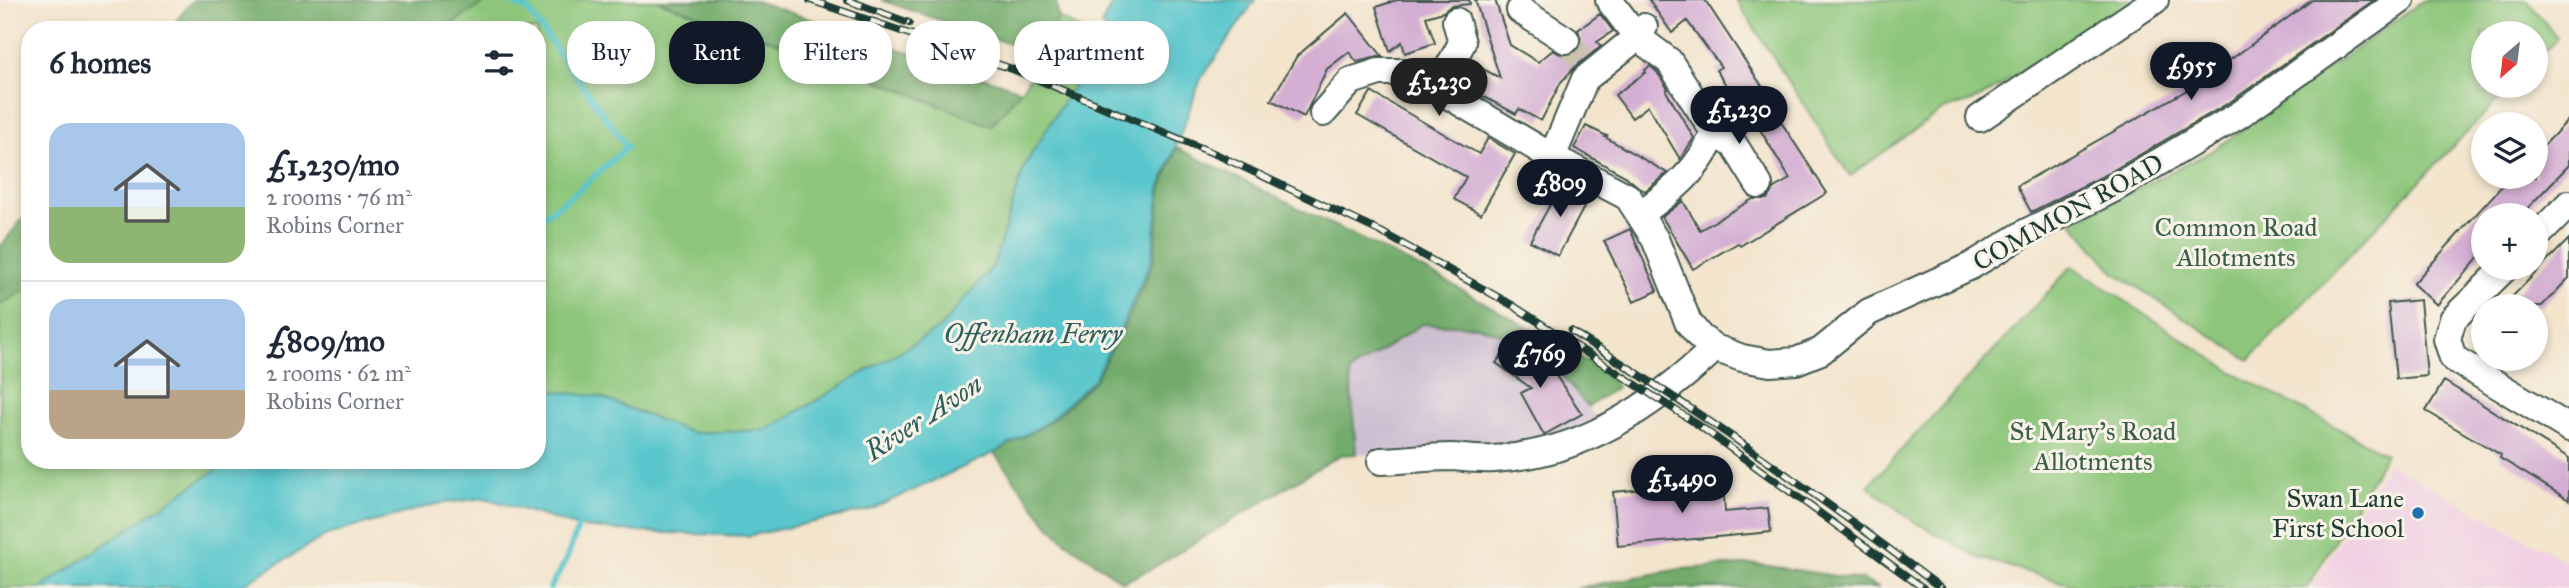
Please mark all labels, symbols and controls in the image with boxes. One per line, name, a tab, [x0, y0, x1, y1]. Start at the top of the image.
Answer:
chip: Buy	[567, 21, 655, 84]
chip: Rent	[669, 21, 765, 84]
chip: Filters	[779, 21, 892, 84]
chip: New	[906, 21, 1000, 84]
chip: Apartment	[1014, 21, 1169, 84]
north arrow	[2471, 21, 2548, 98]
map controls	[2471, 21, 2548, 371]
pin: £955	[2150, 42, 2232, 102]
icon: filters	[480, 44, 518, 82]
text: 6 homes	[49, 45, 151, 81]
text: £955	[2166, 51, 2216, 79]
pin: £1,230	[1382, 58, 1496, 118]
text: £1,230	[1407, 67, 1471, 95]
pin: £1,230	[1682, 86, 1796, 146]
text: £1,230	[1707, 95, 1771, 123]
button: layers	[2471, 112, 2548, 189]
street label: COMMON ROAD	[1967, 146, 2169, 278]
text: £1,230/mo	[266, 147, 399, 183]
icon: home	[105, 151, 189, 235]
pin: £809	[1519, 160, 1601, 219]
text: £809	[1533, 168, 1587, 196]
text: 2 rooms · 76 m²	[266, 183, 412, 211]
button: +	[2471, 203, 2548, 280]
text: Robins Corner	[266, 211, 404, 239]
park label: Common Road Allotments	[2155, 211, 2317, 273]
button: −	[2471, 294, 2548, 371]
water label: Offenham Ferry	[944, 316, 1124, 352]
text: £809/mo	[266, 323, 385, 359]
icon: home	[105, 327, 189, 411]
pin: £769	[1499, 330, 1581, 390]
text: £769	[1514, 339, 1566, 367]
text: 2 rooms · 62 m²	[266, 359, 411, 387]
water label: River Avon	[857, 366, 989, 469]
text: Robins Corner	[266, 387, 404, 415]
park label: St Mary's Road Allotments	[2010, 415, 2176, 477]
pin: £1,490	[1625, 456, 1739, 515]
text: £1,490	[1647, 464, 1717, 492]
place label: Swan Lane First School	[2272, 482, 2404, 544]
marker: Swan Lane First School	[2410, 505, 2426, 521]

